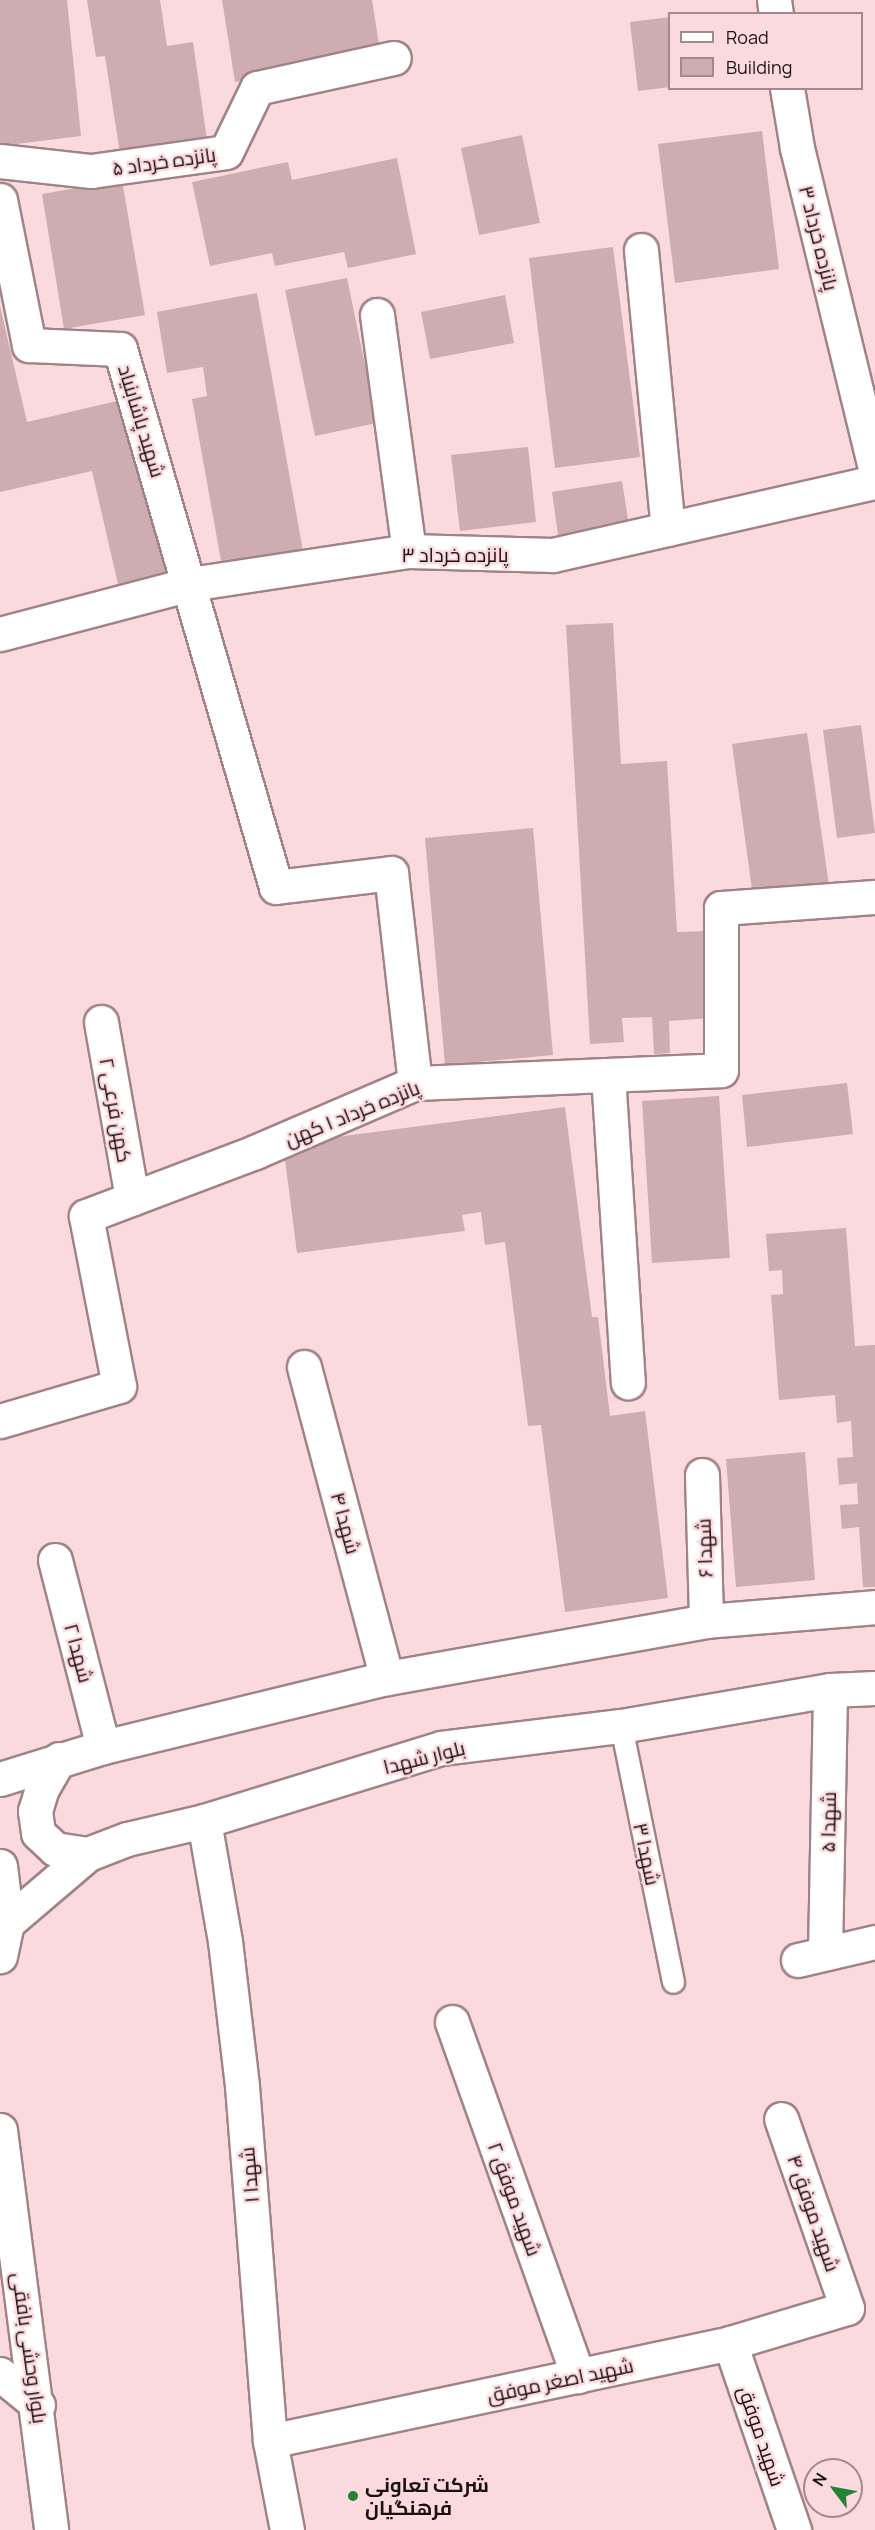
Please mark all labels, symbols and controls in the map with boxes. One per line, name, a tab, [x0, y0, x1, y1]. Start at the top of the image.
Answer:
legend	[668, 12, 863, 90]
text: Road	[726, 25, 769, 49]
text: Building	[726, 55, 792, 79]
street label: پانزده خرداد ۵	[111, 142, 217, 180]
street label: پانزده خرداد ۳	[794, 183, 844, 293]
street label: شهید پاشابنیاد	[113, 362, 171, 480]
street label: پانزده خرداد ۳	[401, 542, 509, 566]
street label: کهن فرعی ۲	[95, 1056, 137, 1164]
street label: پانزده خرداد ۱ کهن	[281, 1075, 423, 1151]
street label: شهدا ۴	[326, 1489, 366, 1557]
street label: شهدا ۶	[691, 1518, 717, 1578]
street label: شهدا ۲	[60, 1621, 98, 1685]
street label: بلوار شهدا	[381, 1735, 467, 1779]
street label: شهدا ۵	[815, 1791, 841, 1853]
street label: شهدا ۳	[629, 1821, 665, 1887]
street label: شهید موفق ۲	[483, 2139, 547, 2259]
street label: شهدا ۱	[235, 2146, 263, 2204]
street label: شهید موفق ۴	[783, 2151, 845, 2275]
street label: بلوار وحشی بافقی	[8, 2271, 52, 2425]
street label: شهید اصغر موفق	[485, 2353, 635, 2407]
street label: شهید موفق	[734, 2383, 790, 2489]
north arrow	[803, 2458, 863, 2518]
text: N	[807, 2469, 832, 2490]
place label: شرکت تعاونی فرهنگیان	[365, 2472, 489, 2519]
marker: شرکت تعاونی فرهنگیان	[346, 2489, 360, 2503]

